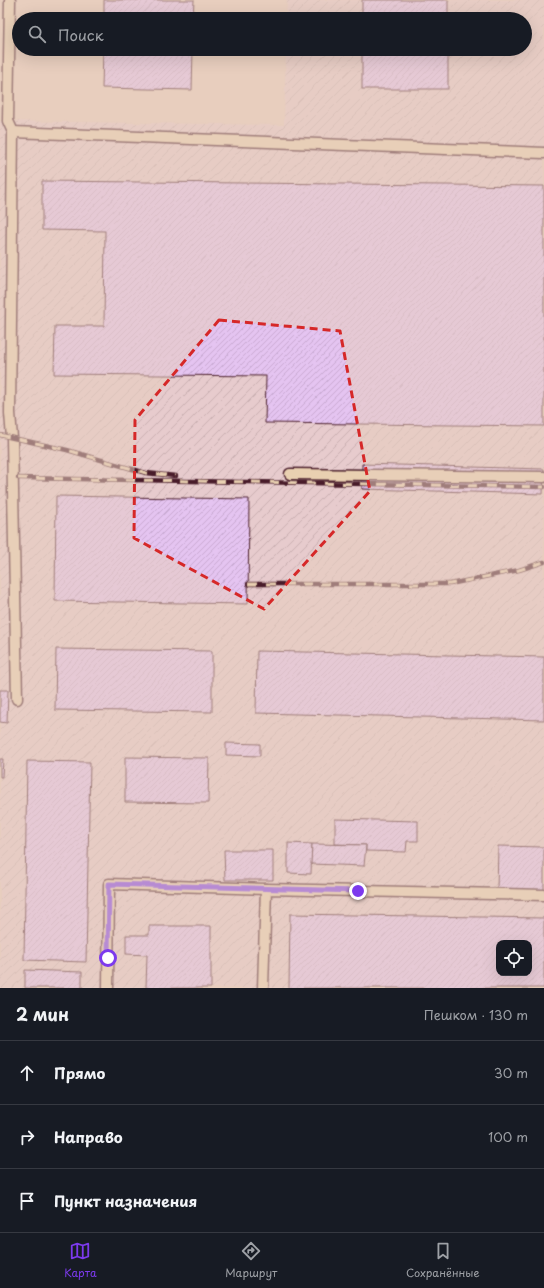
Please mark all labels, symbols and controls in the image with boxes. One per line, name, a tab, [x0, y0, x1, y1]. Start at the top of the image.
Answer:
search box	[12, 12, 532, 56]
icon: search	[26, 23, 48, 45]
text: Поиск	[58, 23, 104, 46]
route end	[349, 882, 367, 900]
map controls	[496, 940, 532, 976]
button: locate	[496, 940, 532, 976]
route start	[99, 949, 117, 967]
text: 2 мин	[16, 1001, 69, 1027]
text: Пешком · 130 m	[424, 1005, 528, 1024]
text: Прямо	[54, 1061, 105, 1084]
icon: ahead	[16, 1062, 38, 1084]
text: 30 m	[494, 1063, 528, 1082]
text: Направо	[54, 1125, 123, 1148]
icon: right	[16, 1126, 38, 1148]
text: 100 m	[488, 1127, 528, 1146]
text: Пункт назначения	[54, 1189, 197, 1212]
icon: arrive	[16, 1190, 38, 1212]
tab: Карта	[64, 1240, 97, 1281]
tab: Маршрут	[225, 1240, 277, 1281]
tab: Сохранённые	[406, 1240, 480, 1281]

